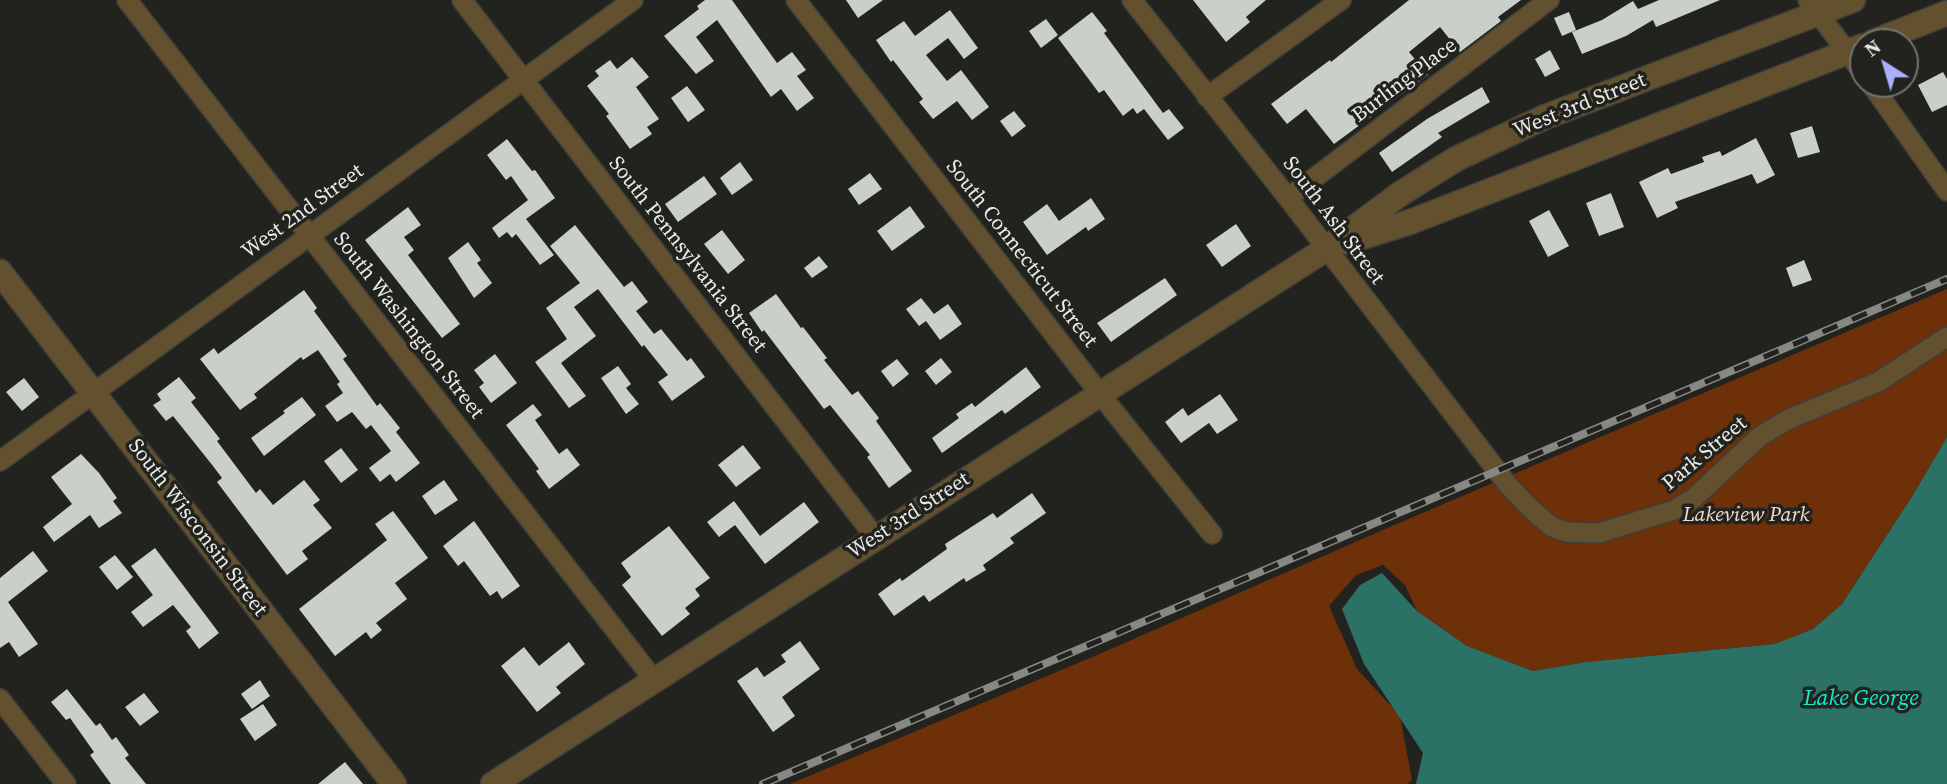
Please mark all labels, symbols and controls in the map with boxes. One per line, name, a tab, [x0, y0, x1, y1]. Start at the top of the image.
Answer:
north arrow	[1849, 28, 1919, 98]
street label: Burling Place	[1348, 33, 1462, 129]
text: N	[1859, 33, 1886, 62]
street label: West 3rd Street	[1510, 68, 1650, 144]
street label: South Pennsylvania Street	[603, 152, 771, 358]
street label: South Ash Street	[1277, 152, 1389, 290]
street label: South Connecticut Street	[940, 155, 1102, 353]
street label: West 2nd Street	[237, 159, 369, 265]
street label: South Washington Street	[327, 228, 489, 424]
street label: Park Street	[1658, 411, 1752, 497]
street label: South Wisconsin Street	[122, 434, 272, 622]
street label: West 3rd Street	[843, 467, 975, 565]
park label: Lakeview Park	[1683, 503, 1809, 529]
water label: Lake George	[1803, 685, 1919, 713]

